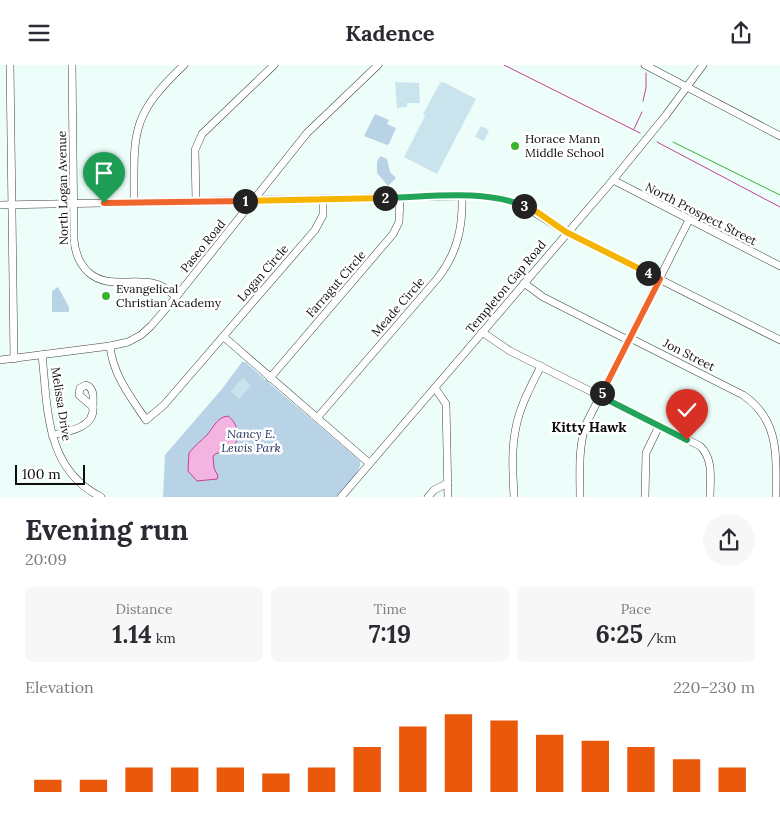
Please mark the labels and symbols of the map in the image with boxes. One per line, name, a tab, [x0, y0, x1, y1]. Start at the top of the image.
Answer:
street label: North Logan Avenue	[54, 130, 71, 245]
place label: Horace Mann Middle School	[525, 131, 604, 160]
marker: Horace Mann Middle School	[509, 140, 521, 152]
pin	[83, 152, 125, 203]
street label: North Prospect Street	[643, 179, 760, 248]
pin: 2	[372, 185, 398, 211]
pin: 1	[232, 189, 258, 213]
pin: 3	[512, 193, 536, 219]
street label: Paseo Road	[177, 216, 228, 275]
street label: Templeton Gap Road	[462, 237, 549, 336]
street label: Logan Circle	[234, 241, 292, 304]
street label: Farragut Circle	[303, 247, 369, 320]
pin: 4	[636, 261, 660, 285]
street label: Meade Circle	[368, 274, 428, 339]
place label: Evangelical Christian Academy	[116, 281, 222, 310]
marker: Evangelical Christian Academy	[100, 290, 112, 302]
street label: Jon Street	[660, 335, 718, 374]
street label: Melissa Drive	[48, 366, 75, 442]
pin: 5	[590, 381, 614, 405]
pin	[666, 389, 708, 440]
district label: Kitty Hawk	[551, 418, 627, 436]
park label: Nancy E. Lewis Park	[221, 426, 281, 455]
scale bar	[15, 462, 85, 485]

